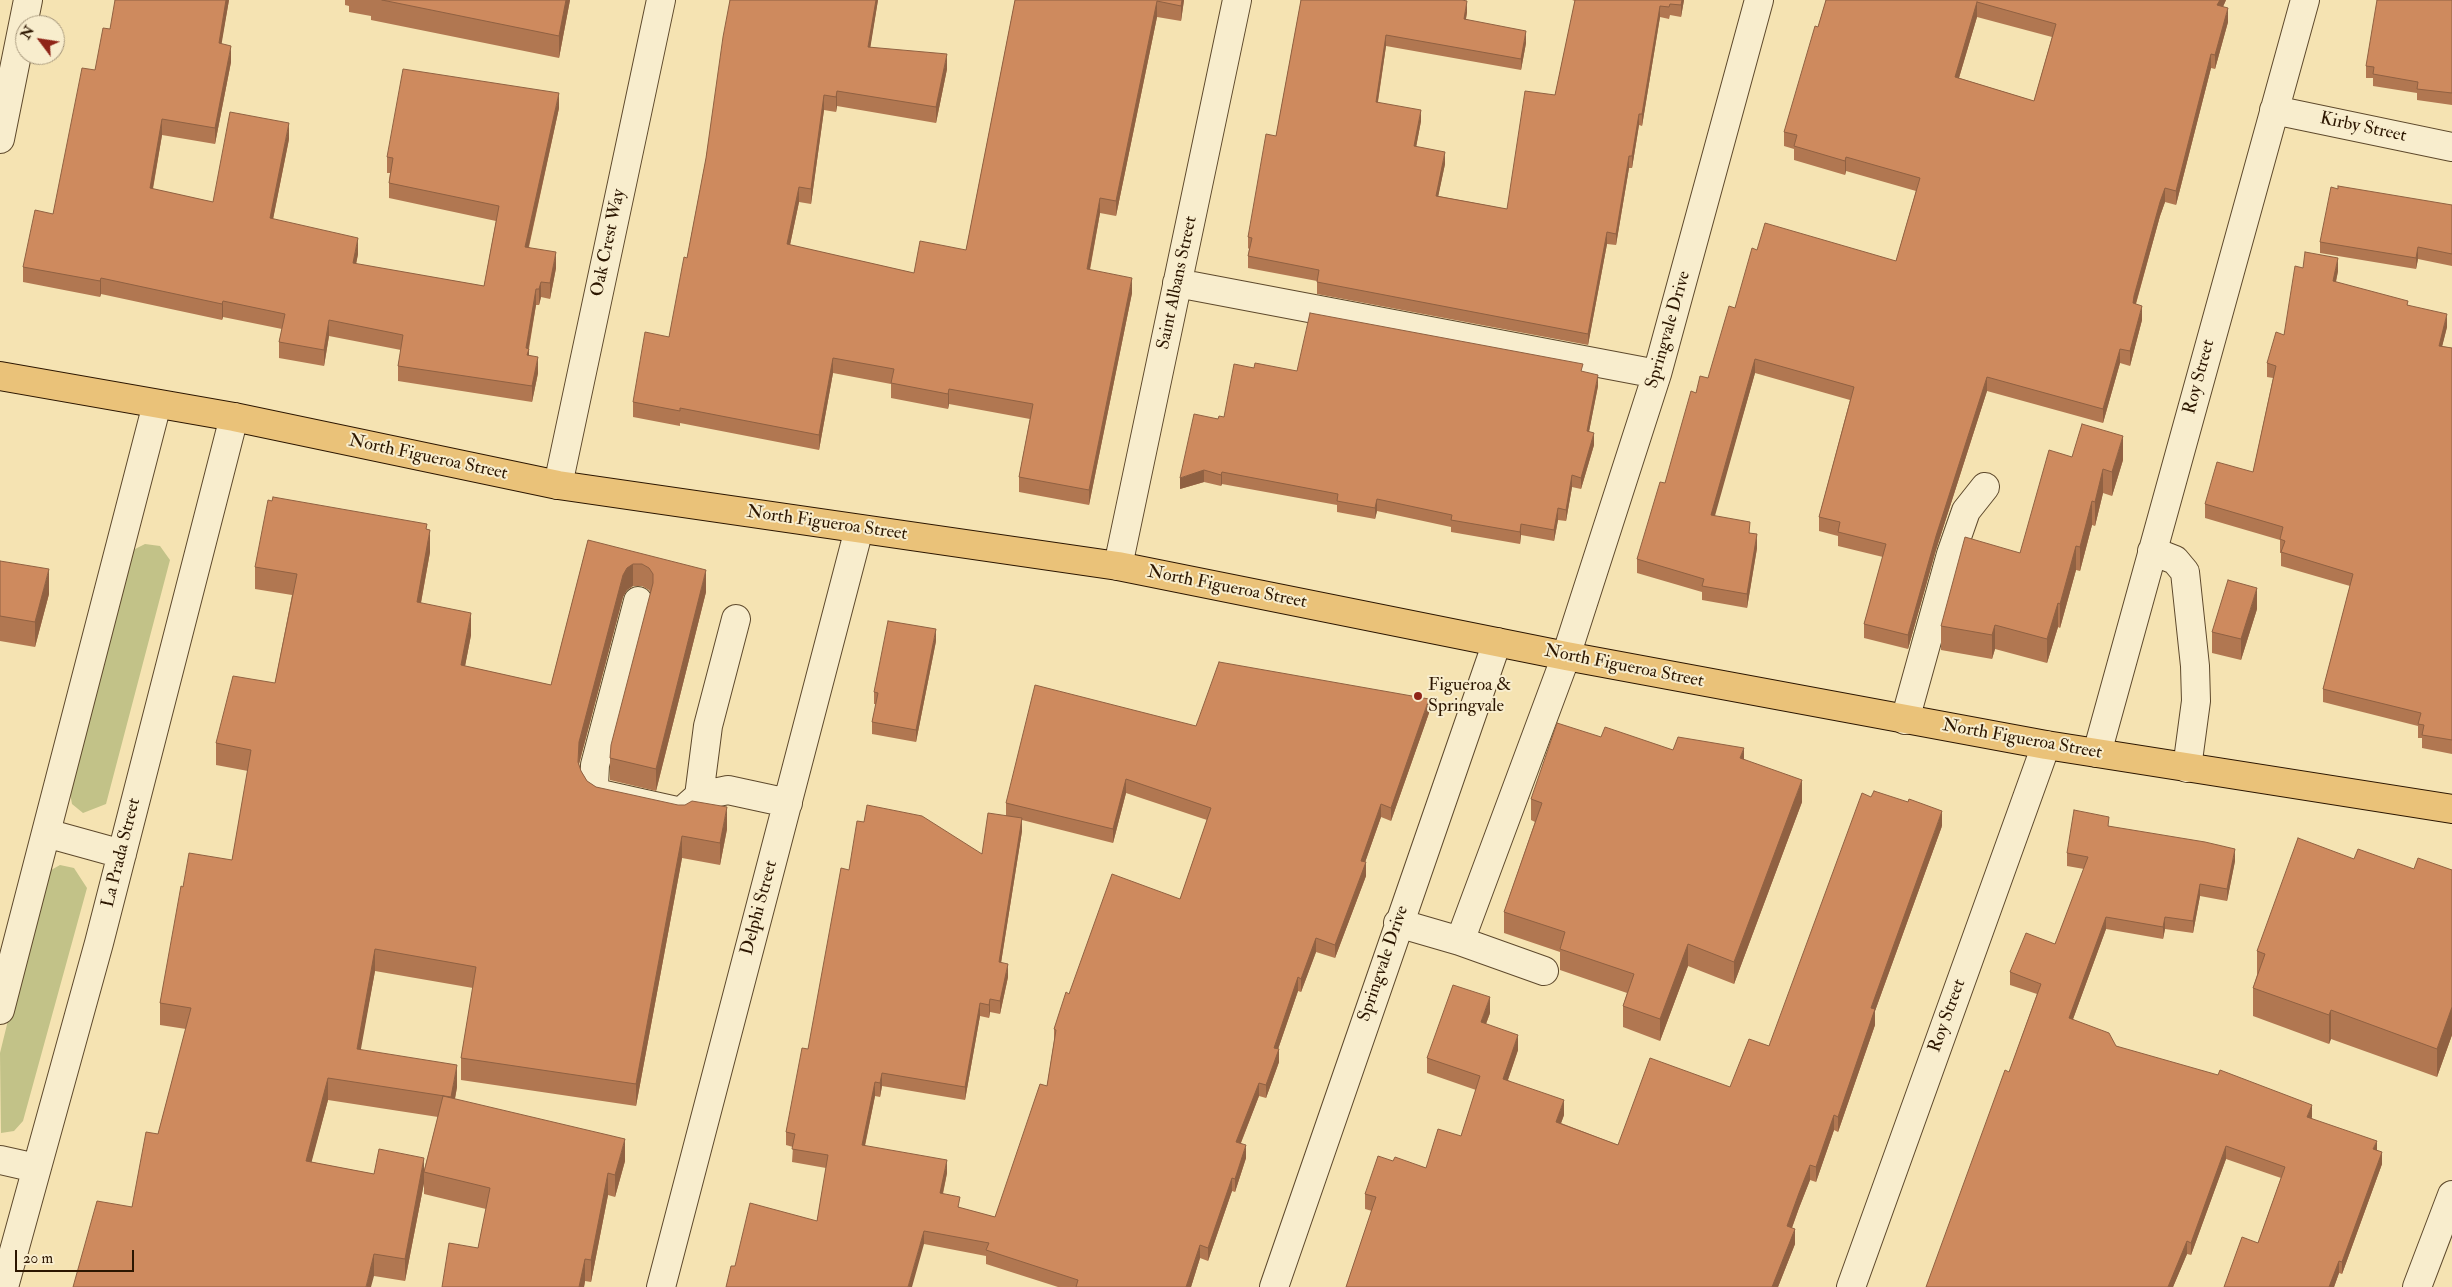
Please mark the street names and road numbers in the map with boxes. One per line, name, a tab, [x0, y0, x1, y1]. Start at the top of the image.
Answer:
street label: Kirby Street	[2318, 108, 2408, 148]
street label: Oak Crest Way	[587, 187, 631, 299]
street label: Saint Albans Street	[1153, 214, 1203, 352]
street label: Springvale Drive	[1642, 269, 1696, 391]
street label: Roy Street	[2180, 337, 2220, 417]
street label: North Figueroa Street	[347, 431, 509, 485]
street label: North Figueroa Street	[745, 502, 909, 546]
street label: North Figueroa Street	[1146, 562, 1308, 614]
street label: North Figueroa Street	[1543, 641, 1705, 693]
street label: North Figueroa Street	[1940, 715, 2104, 765]
street label: La Prada Street	[98, 796, 146, 910]
street label: Delphi Street	[737, 858, 783, 958]
street label: Springvale Drive	[1354, 903, 1414, 1025]
street label: Roy Street	[1925, 976, 1971, 1056]

